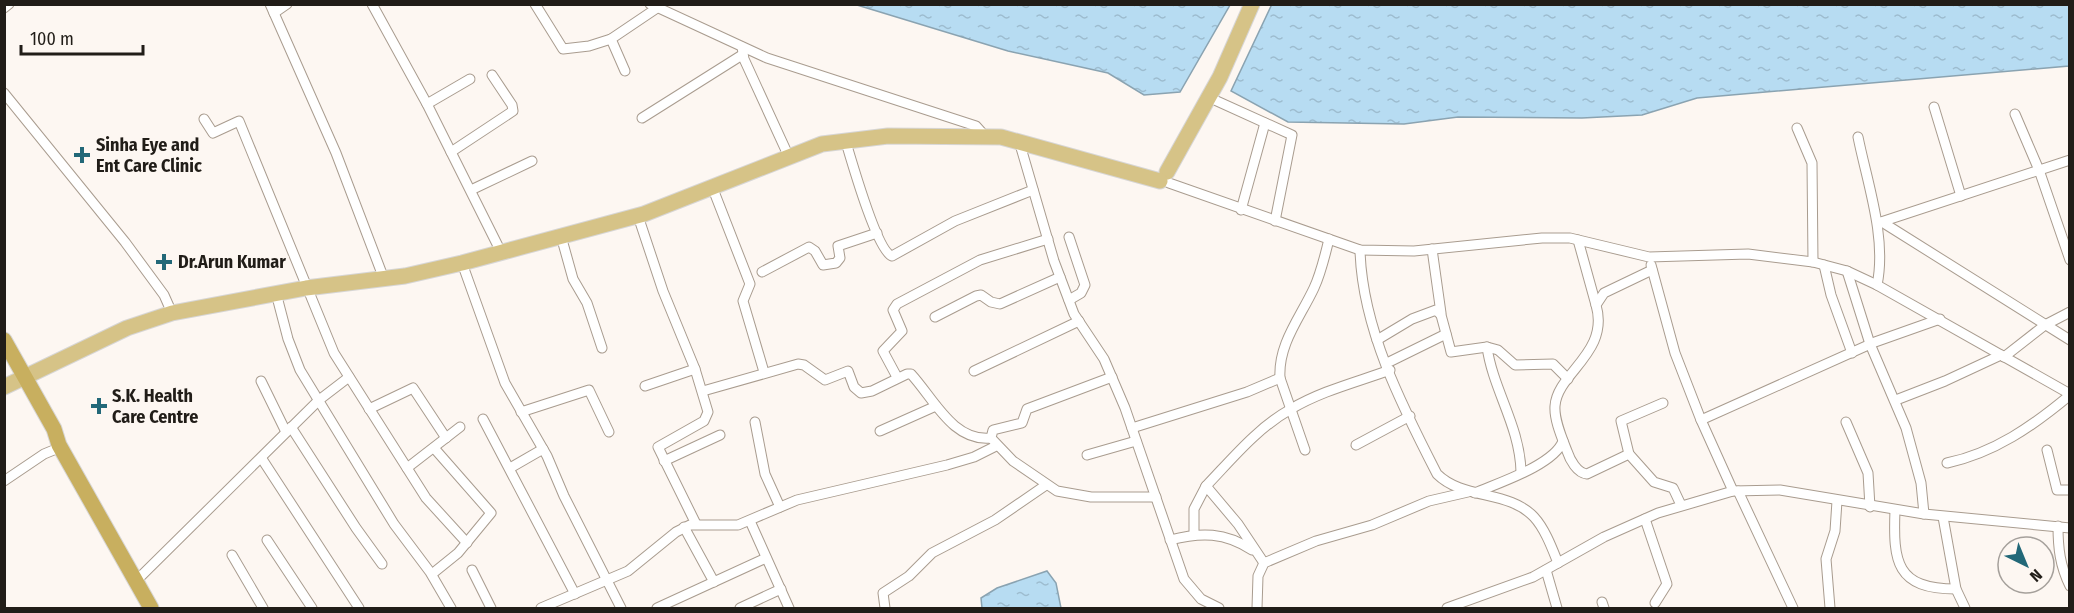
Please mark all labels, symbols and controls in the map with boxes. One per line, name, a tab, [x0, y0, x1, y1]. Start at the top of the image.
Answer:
scale bar	[21, 18, 142, 56]
text: 100 m	[30, 28, 74, 50]
place label: Sinha Eye and Ent Care Clinic	[96, 134, 202, 177]
marker: Sinha Eye and Ent Care Clinic	[73, 146, 91, 164]
place label: Dr.Arun Kumar	[178, 251, 286, 273]
marker: Dr.Arun Kumar	[155, 253, 173, 271]
place label: S.K. Health Care Centre	[112, 385, 198, 428]
marker: S.K. Health Care Centre	[90, 397, 108, 415]
north arrow	[1996, 535, 2056, 595]
text: N	[2026, 565, 2046, 586]

